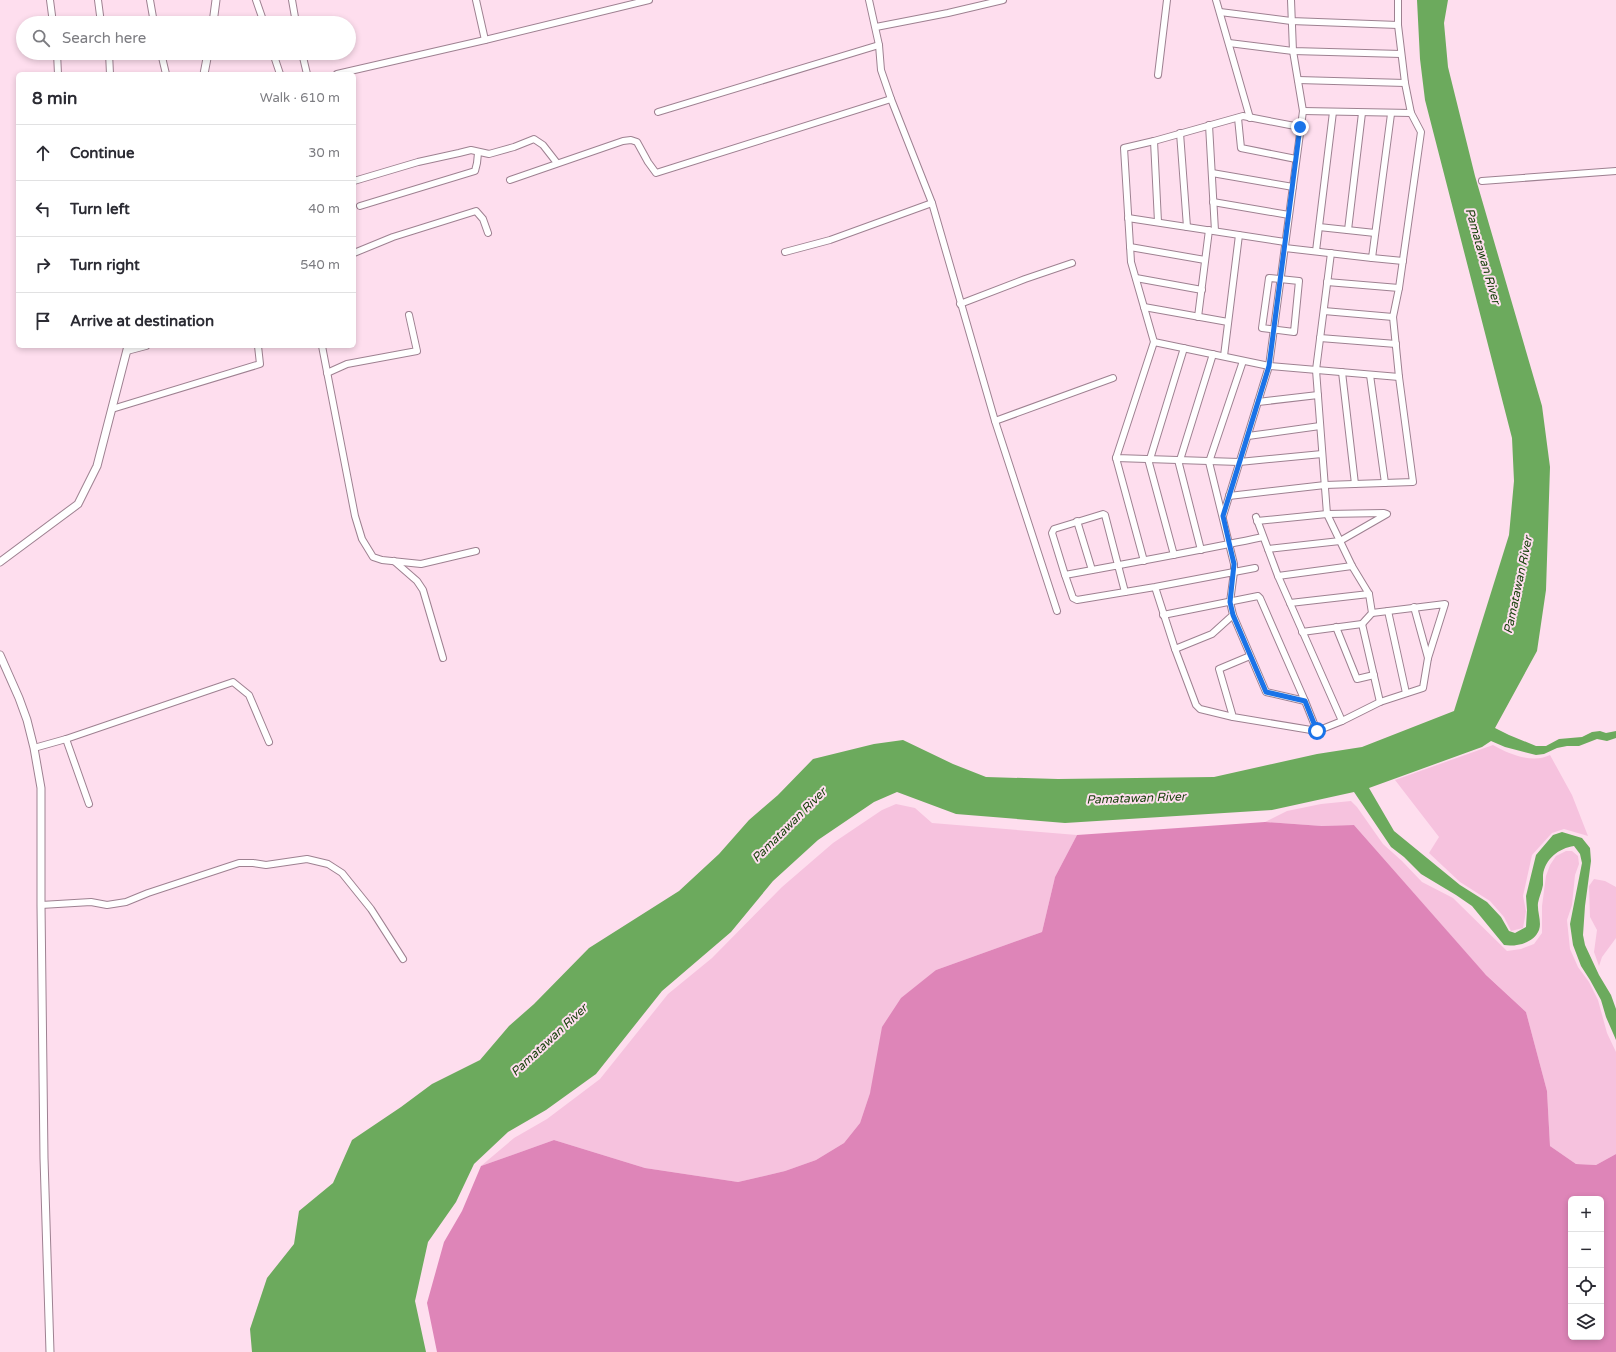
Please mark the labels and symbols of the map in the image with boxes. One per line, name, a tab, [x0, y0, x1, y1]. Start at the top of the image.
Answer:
route end	[1291, 118, 1309, 136]
water label: Pamatawan River	[1463, 206, 1504, 307]
water label: Pamatawan River	[1501, 534, 1535, 635]
route start	[1308, 722, 1326, 740]
water label: Pamatawan River	[749, 784, 830, 865]
water label: Pamatawan River	[1086, 789, 1187, 807]
water label: Pamatawan River	[508, 1000, 591, 1079]

